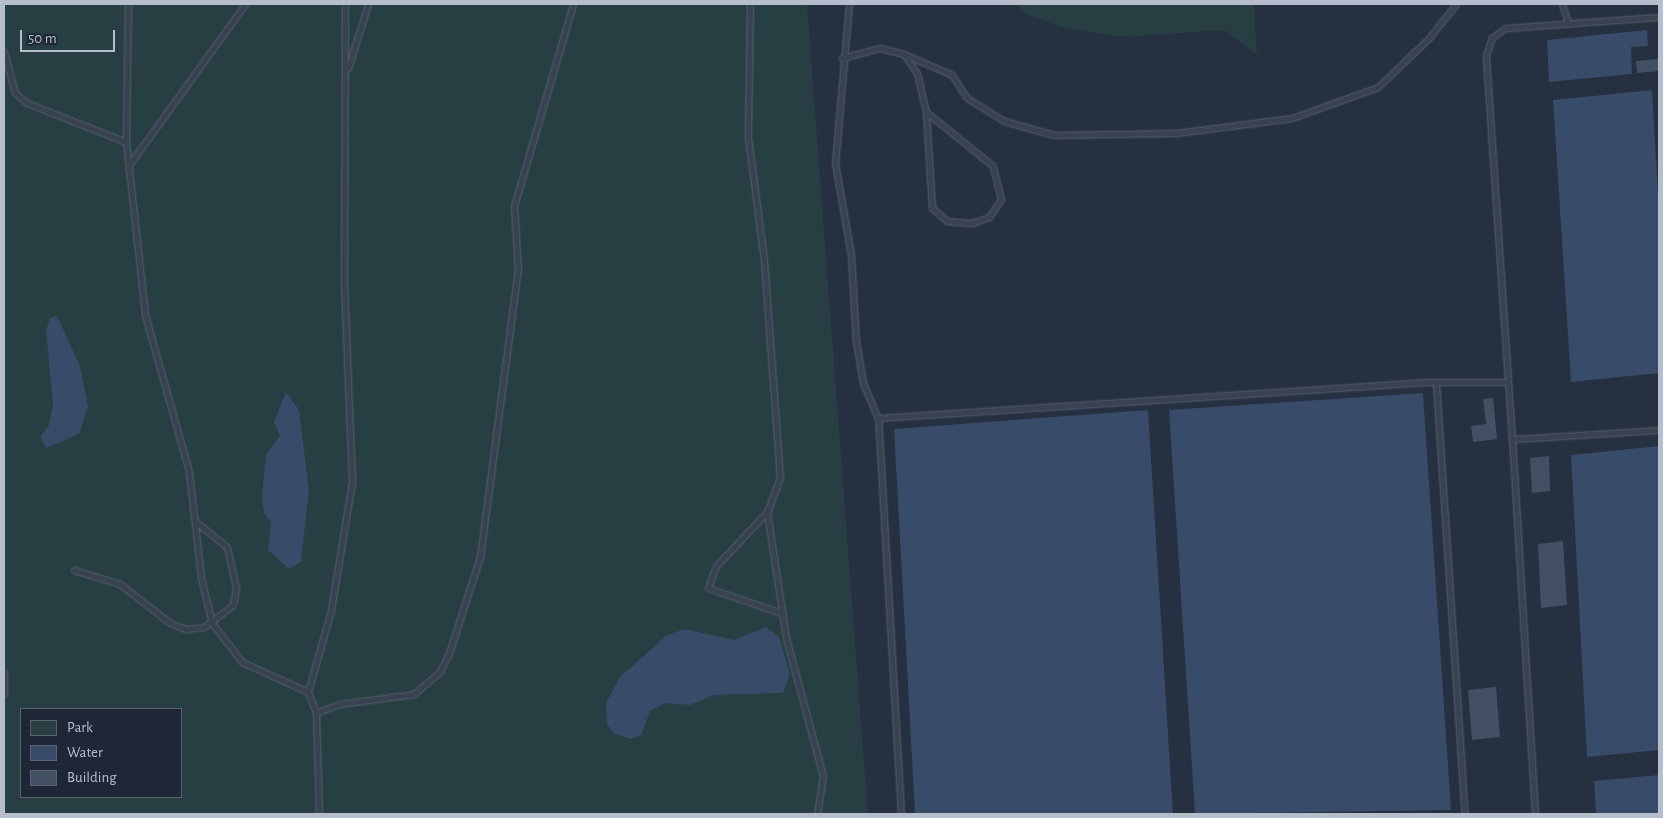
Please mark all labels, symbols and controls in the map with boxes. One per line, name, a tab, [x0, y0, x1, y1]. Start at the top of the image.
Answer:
scale bar	[22, 20, 118, 52]
text: 50 m	[28, 31, 57, 46]
legend	[20, 708, 182, 798]
text: Park	[67, 720, 93, 735]
text: Water	[67, 745, 103, 760]
text: Building	[67, 770, 117, 785]

